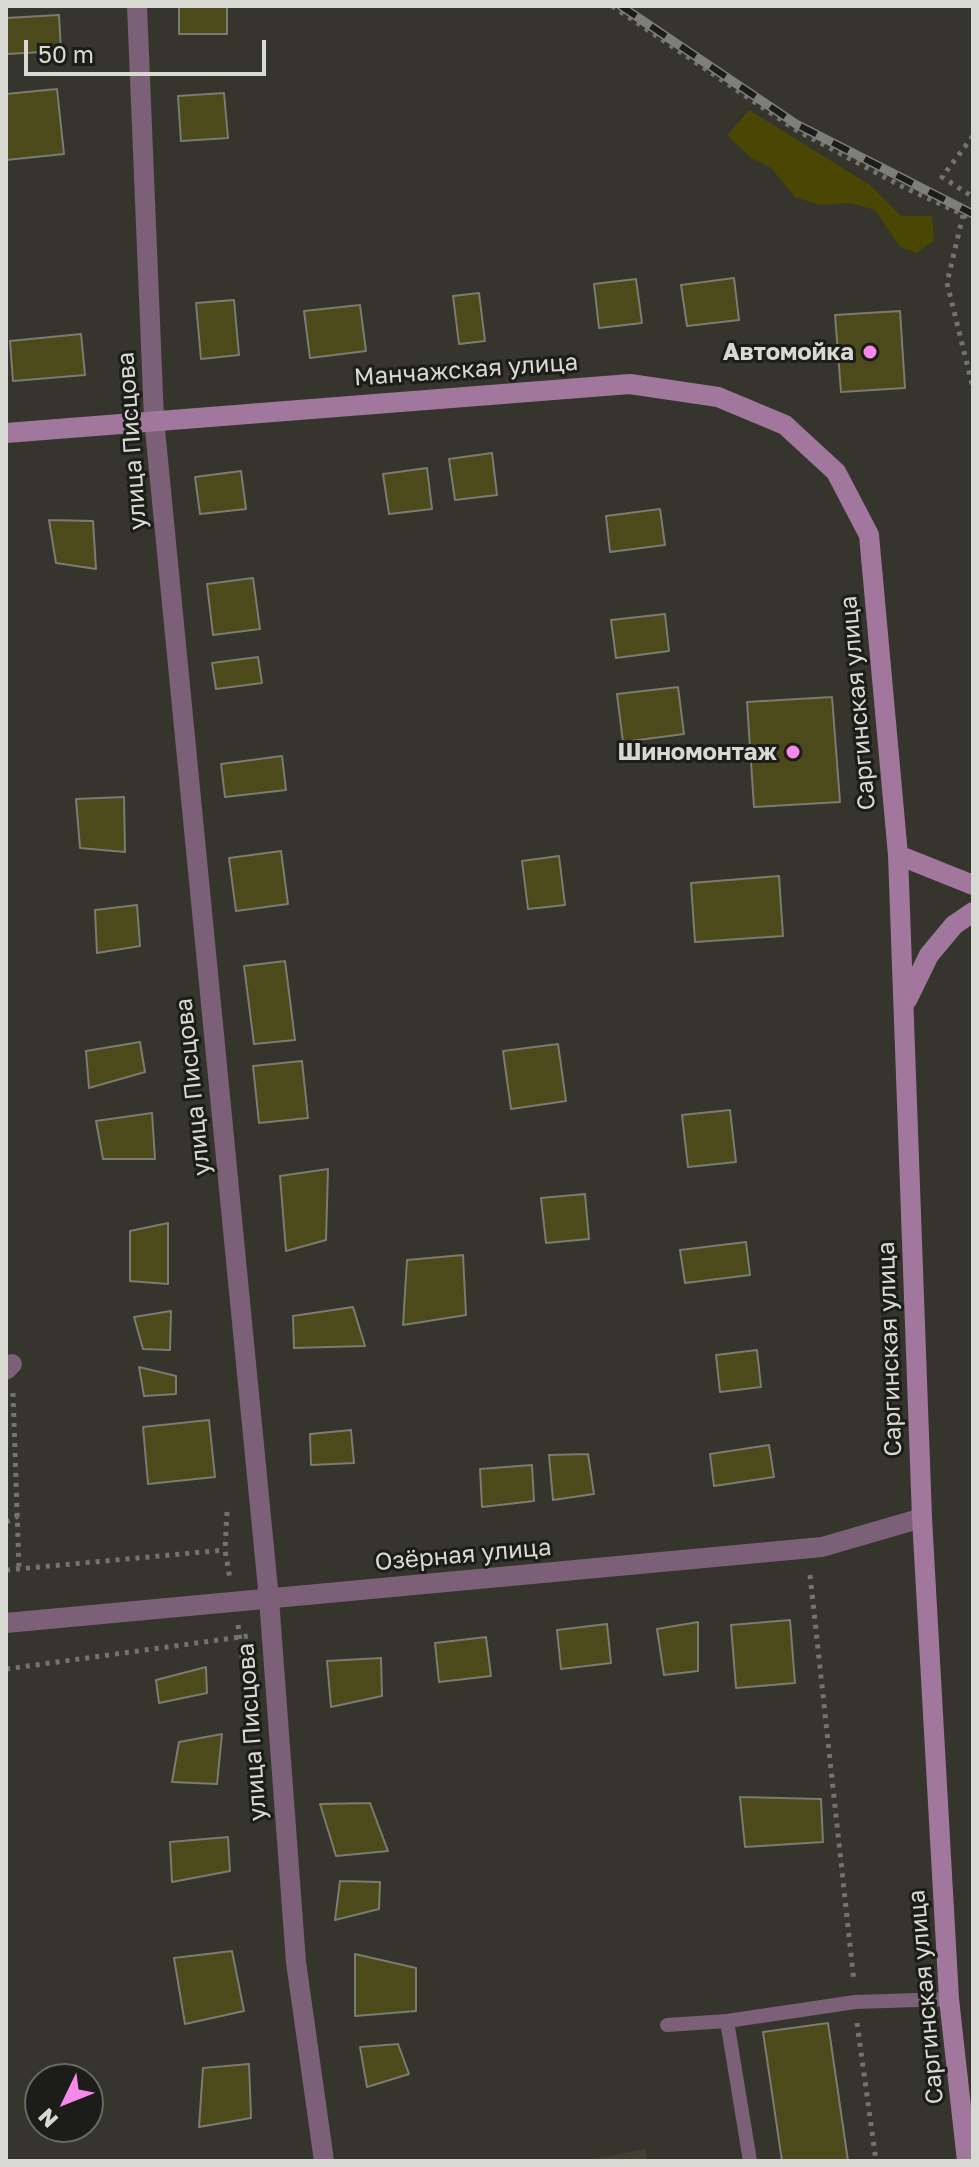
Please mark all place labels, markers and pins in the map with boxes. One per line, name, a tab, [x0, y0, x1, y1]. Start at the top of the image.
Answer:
place label: Автомойка	[723, 338, 854, 366]
marker: Автомойка	[861, 343, 879, 361]
place label: Шиномонтаж	[618, 738, 777, 766]
marker: Шиномонтаж	[784, 743, 802, 761]

